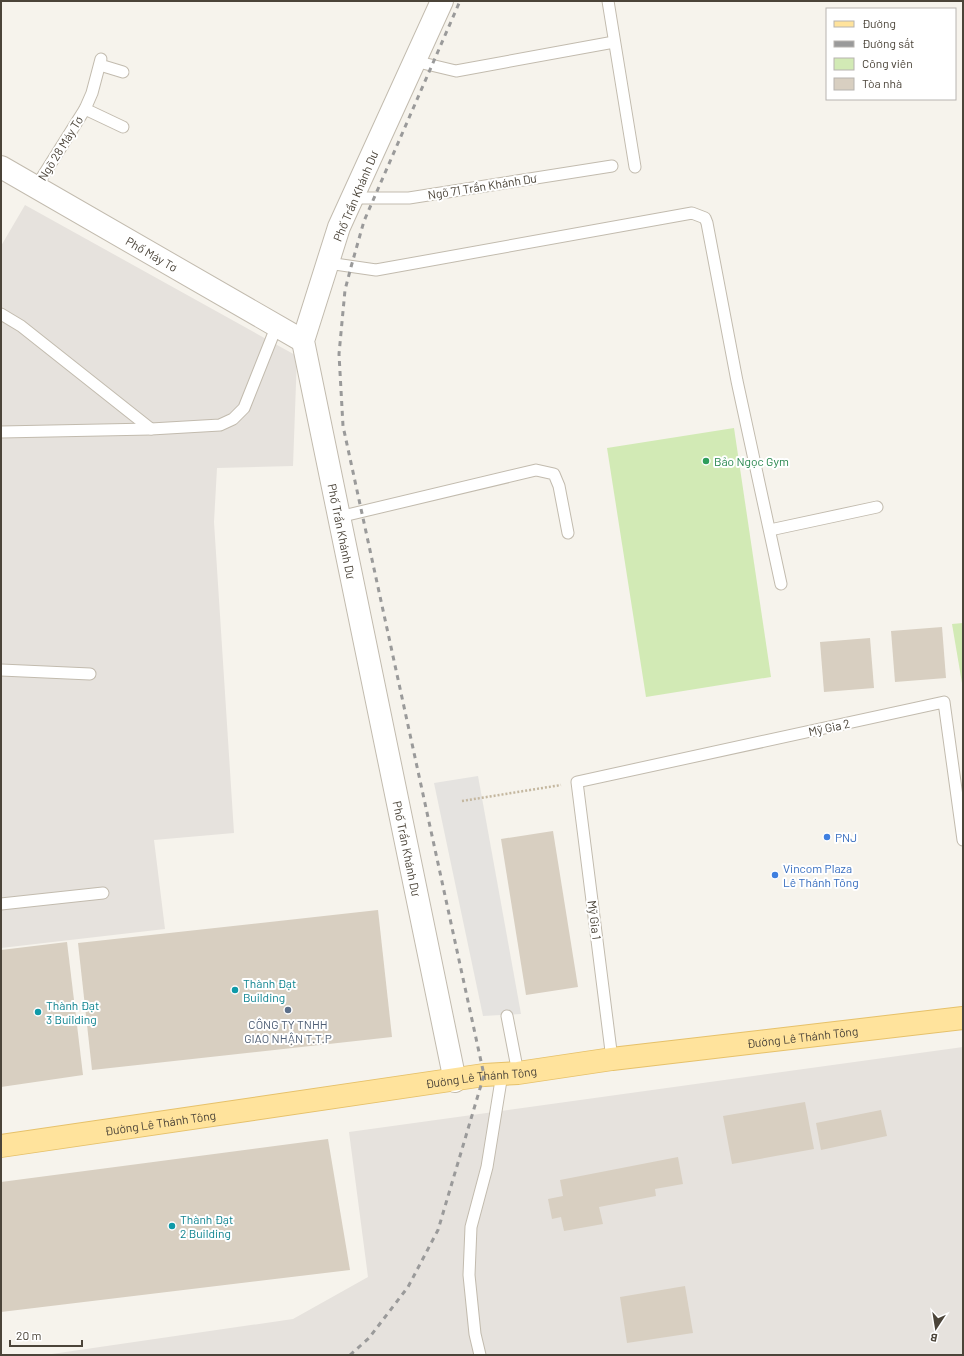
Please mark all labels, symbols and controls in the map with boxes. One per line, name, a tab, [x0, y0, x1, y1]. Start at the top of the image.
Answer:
legend	[826, 8, 956, 100]
text: Đường	[862, 16, 896, 30]
text: Đường sắt	[862, 36, 914, 50]
text: Công viên	[862, 56, 913, 70]
text: Tòa nhà	[862, 76, 902, 90]
street label: Ngõ 28 Máy Tơ	[35, 113, 85, 183]
street label: Phố Trần Khánh Dư	[330, 148, 381, 243]
street label: Ngõ 71 Trần Khánh Dư	[426, 170, 538, 202]
street label: Phố Máy Tơ	[123, 233, 180, 274]
place label: Bảo Ngọc Gym	[714, 454, 789, 468]
marker: Bảo Ngọc Gym	[701, 456, 711, 466]
street label: Phố Trần Khánh Dư	[325, 482, 359, 581]
street label: Mỹ Gia 2	[807, 716, 851, 738]
street label: Phố Trần Khánh Dư	[391, 800, 424, 898]
place label: PNJ	[835, 830, 857, 844]
marker: PNJ	[822, 832, 832, 842]
place label: Vincom Plaza Lê Thánh Tông	[783, 861, 859, 889]
marker: Vincom Plaza Lê Thánh Tông	[770, 870, 780, 880]
street label: Mỹ Gia 1	[586, 899, 604, 941]
place label: Thành Đạt Building	[243, 976, 296, 1004]
marker: Thành Đạt Building	[230, 985, 240, 995]
place label: Thành Đạt 3 Building	[46, 998, 99, 1026]
marker: CÔNG TY TNHH GIAO NHẬN T.T.P	[283, 1005, 293, 1015]
marker: Thành Đạt 3 Building	[33, 1007, 43, 1017]
place label: CÔNG TY TNHH GIAO NHẬN T.T.P	[244, 1017, 332, 1045]
street label: Đường Lê Thánh Tông	[746, 1023, 859, 1050]
street label: Đường Lê Thánh Tông	[424, 1063, 538, 1091]
street label: Đường Lê Thánh Tông	[104, 1108, 217, 1138]
place label: Thành Đạt 2 Building	[180, 1212, 233, 1240]
marker: Thành Đạt 2 Building	[167, 1221, 177, 1231]
north arrow	[916, 1308, 956, 1348]
scale bar	[10, 1322, 82, 1348]
text: 20 m	[16, 1328, 42, 1342]
text: B	[929, 1331, 939, 1345]

